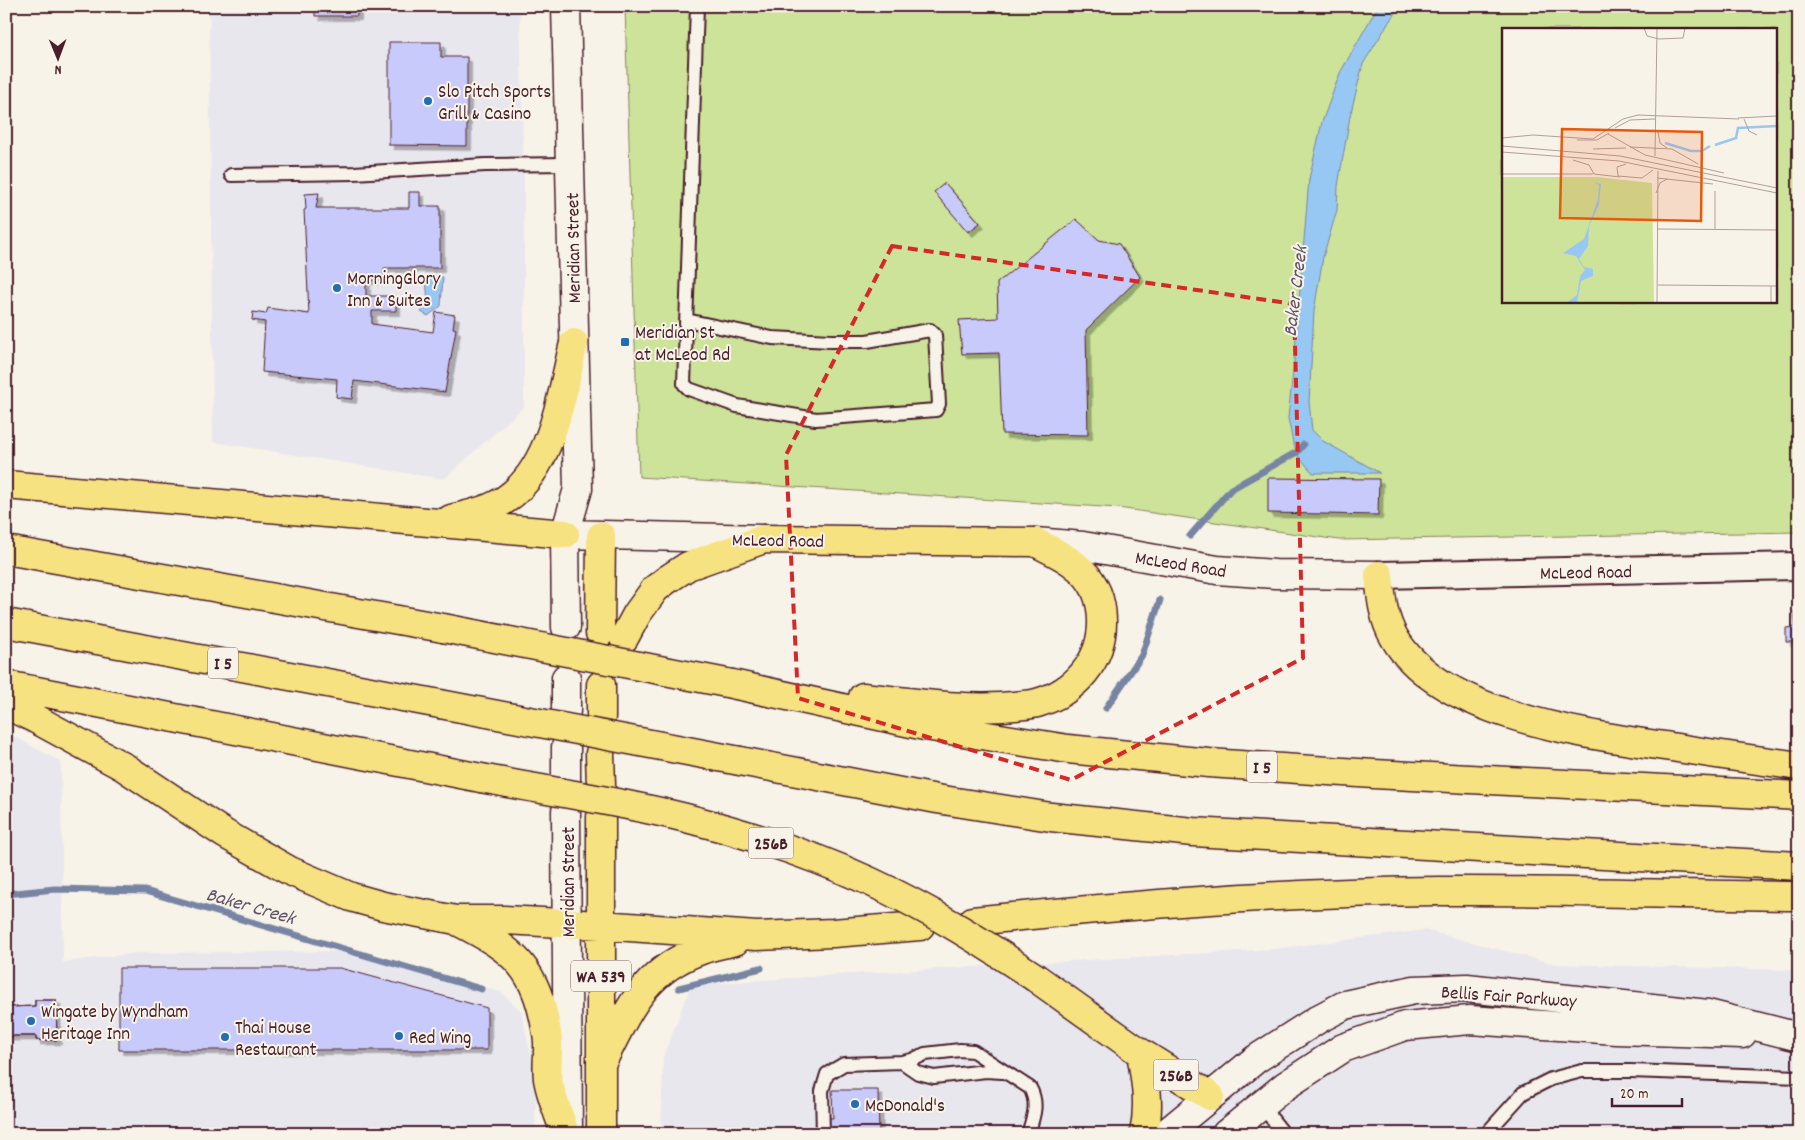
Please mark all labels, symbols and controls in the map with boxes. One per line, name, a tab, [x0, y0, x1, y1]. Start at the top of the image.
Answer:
inset map	[1502, 28, 1778, 302]
north arrow	[32, 32, 82, 82]
text: N	[54, 59, 62, 79]
place label: Slo Pitch Sports Grill & Casino	[438, 80, 551, 129]
marker: Slo Pitch Sports Grill & Casino	[422, 95, 434, 107]
street label: Meridian Street	[561, 192, 590, 303]
water label: Baker Creek	[1278, 243, 1317, 338]
place label: MorningGlory Inn & Suites	[347, 267, 441, 316]
marker: MorningGlory Inn & Suites	[331, 282, 343, 294]
place label: Meridian St at McLeod Rd	[635, 321, 730, 370]
marker: Meridian St at McLeod Rd	[619, 336, 631, 348]
street label: McLeod Road	[732, 528, 824, 557]
street label: McLeod Road	[1133, 546, 1228, 587]
street label: McLeod Road	[1540, 560, 1632, 589]
road number: I 5	[208, 648, 238, 678]
road number: I 5	[1247, 752, 1277, 782]
street label: Meridian Street	[557, 827, 584, 937]
road number: 256B	[748, 828, 794, 858]
water label: Baker Creek	[203, 882, 299, 934]
road number: WA 539	[571, 960, 631, 991]
street label: Bellis Fair Parkway	[1440, 980, 1578, 1017]
place label: Wingate by Wyndham Heritage Inn	[41, 1000, 188, 1049]
marker: Wingate by Wyndham Heritage Inn	[25, 1015, 37, 1027]
place label: Thai House Restaurant	[235, 1016, 316, 1065]
place label: Red Wing	[409, 1026, 471, 1053]
marker: Red Wing	[393, 1030, 405, 1042]
marker: Thai House Restaurant	[219, 1031, 231, 1043]
road number: 256B	[1154, 1060, 1198, 1090]
scale bar	[1612, 1075, 1682, 1107]
text: 20 m	[1620, 1084, 1648, 1106]
place label: McDonald's	[865, 1094, 945, 1121]
marker: McDonald's	[849, 1098, 861, 1110]

